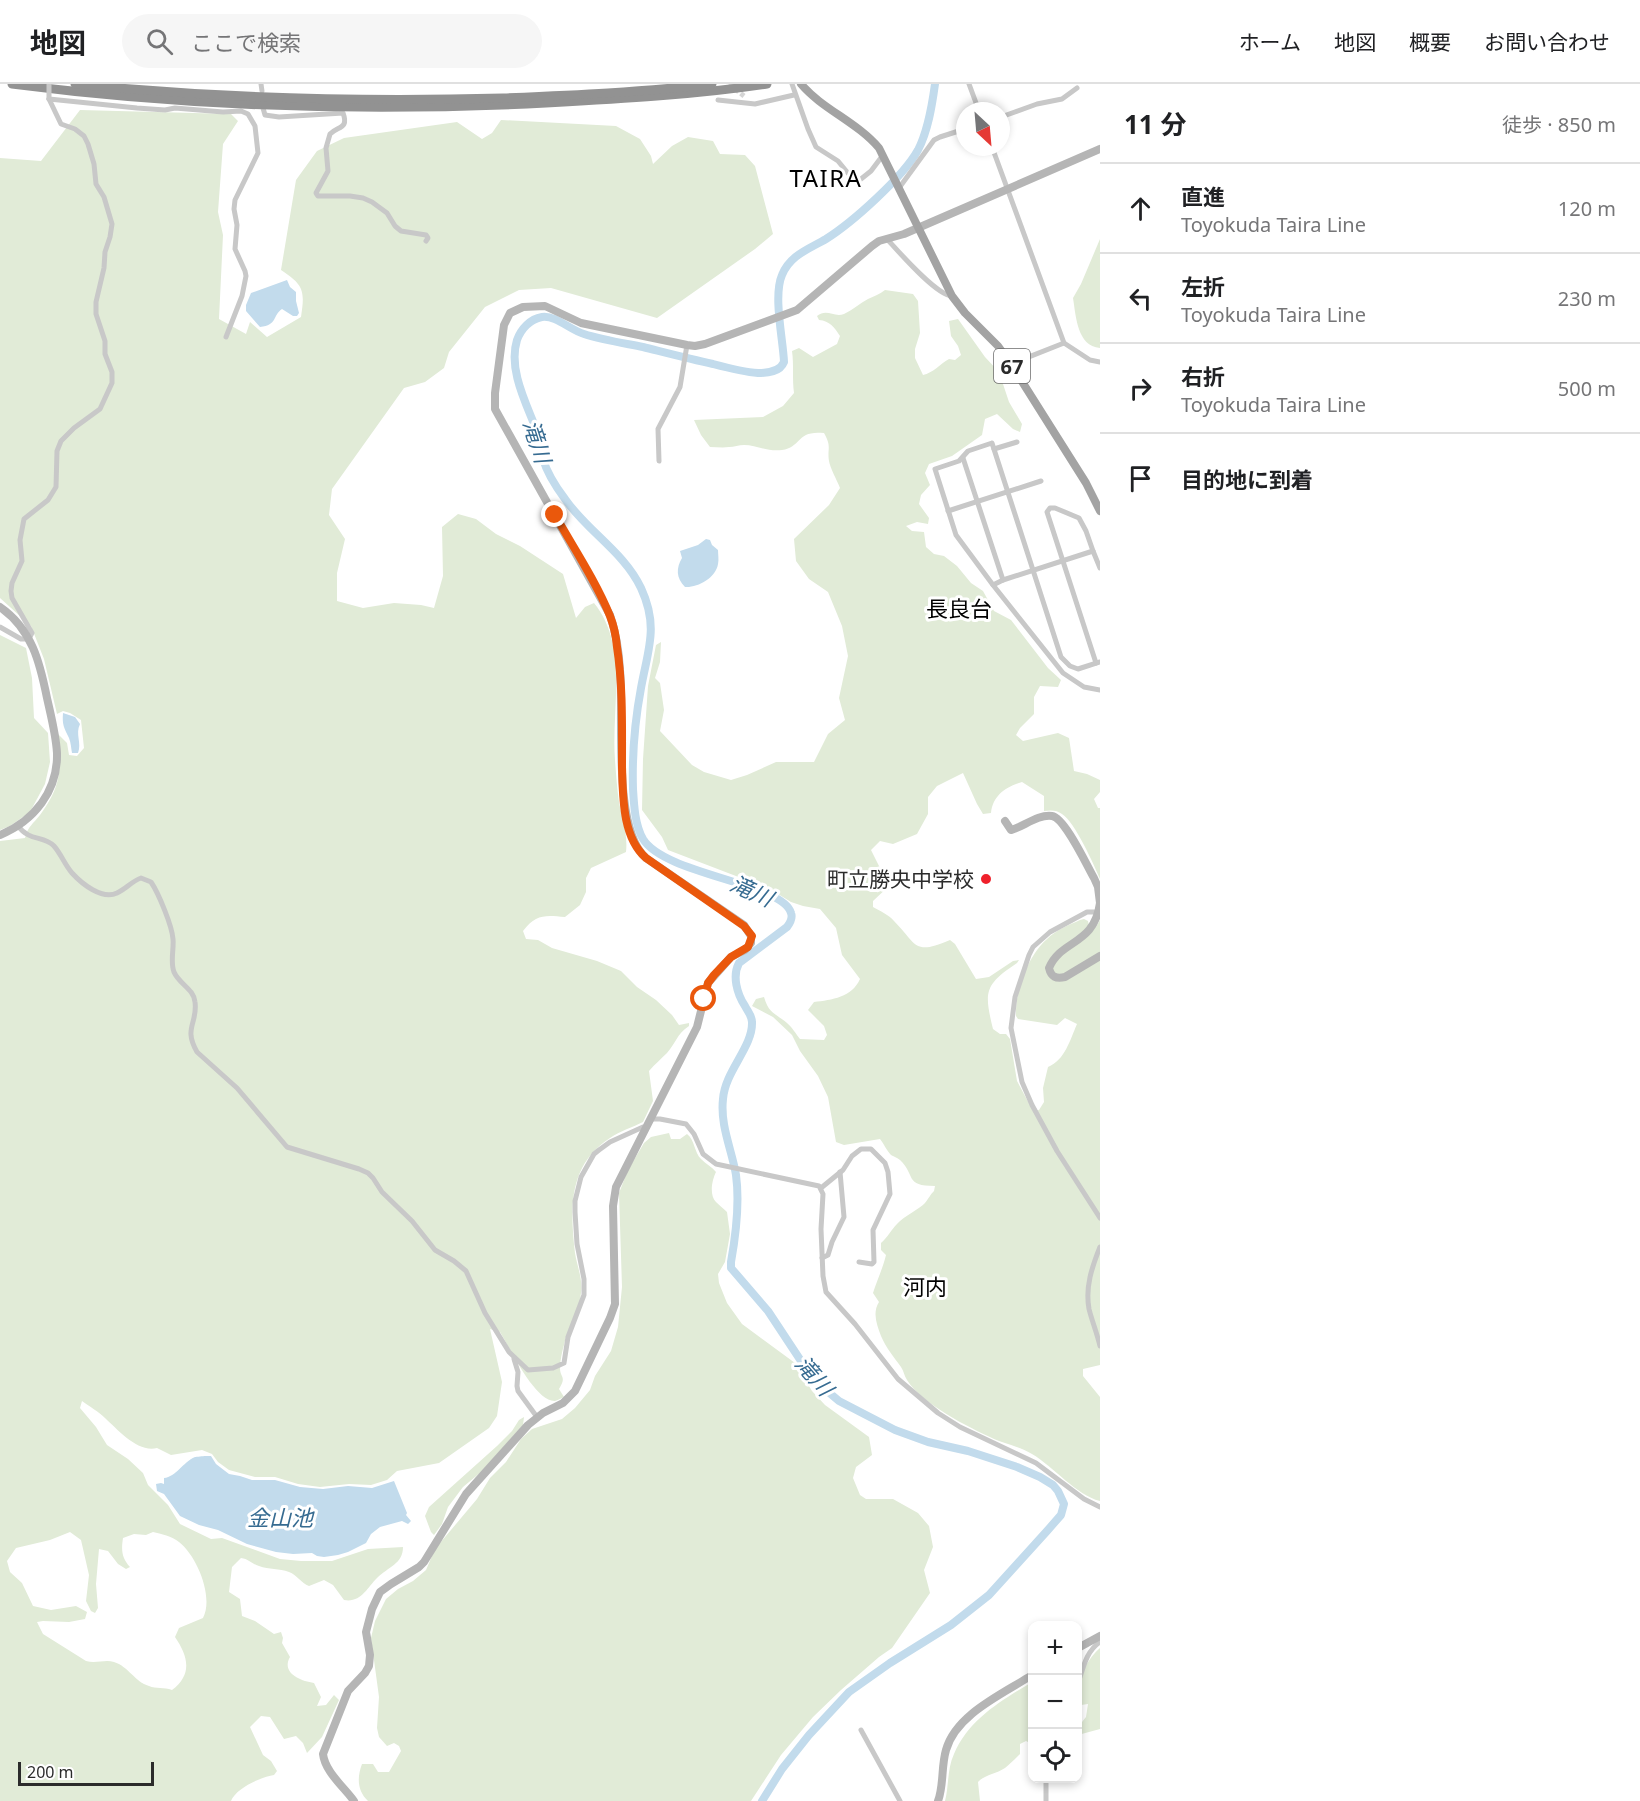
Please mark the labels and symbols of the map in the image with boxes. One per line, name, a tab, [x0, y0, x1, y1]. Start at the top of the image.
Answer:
north arrow	[956, 102, 1010, 156]
district label: TAIRA	[790, 161, 862, 194]
road number: 67	[994, 349, 1030, 383]
water label: 滝川	[517, 415, 560, 468]
route end	[541, 501, 567, 527]
district label: 長良台	[926, 593, 992, 623]
place label: 町立勝央中学校	[827, 865, 974, 893]
water label: 滝川	[726, 867, 780, 913]
marker: 町立勝央中学校	[979, 872, 993, 886]
route start	[690, 985, 716, 1011]
district label: 河内	[903, 1271, 947, 1301]
water label: 滝川	[789, 1349, 842, 1403]
water label: 金山池	[247, 1502, 315, 1532]
scale bar	[18, 1759, 154, 1786]

